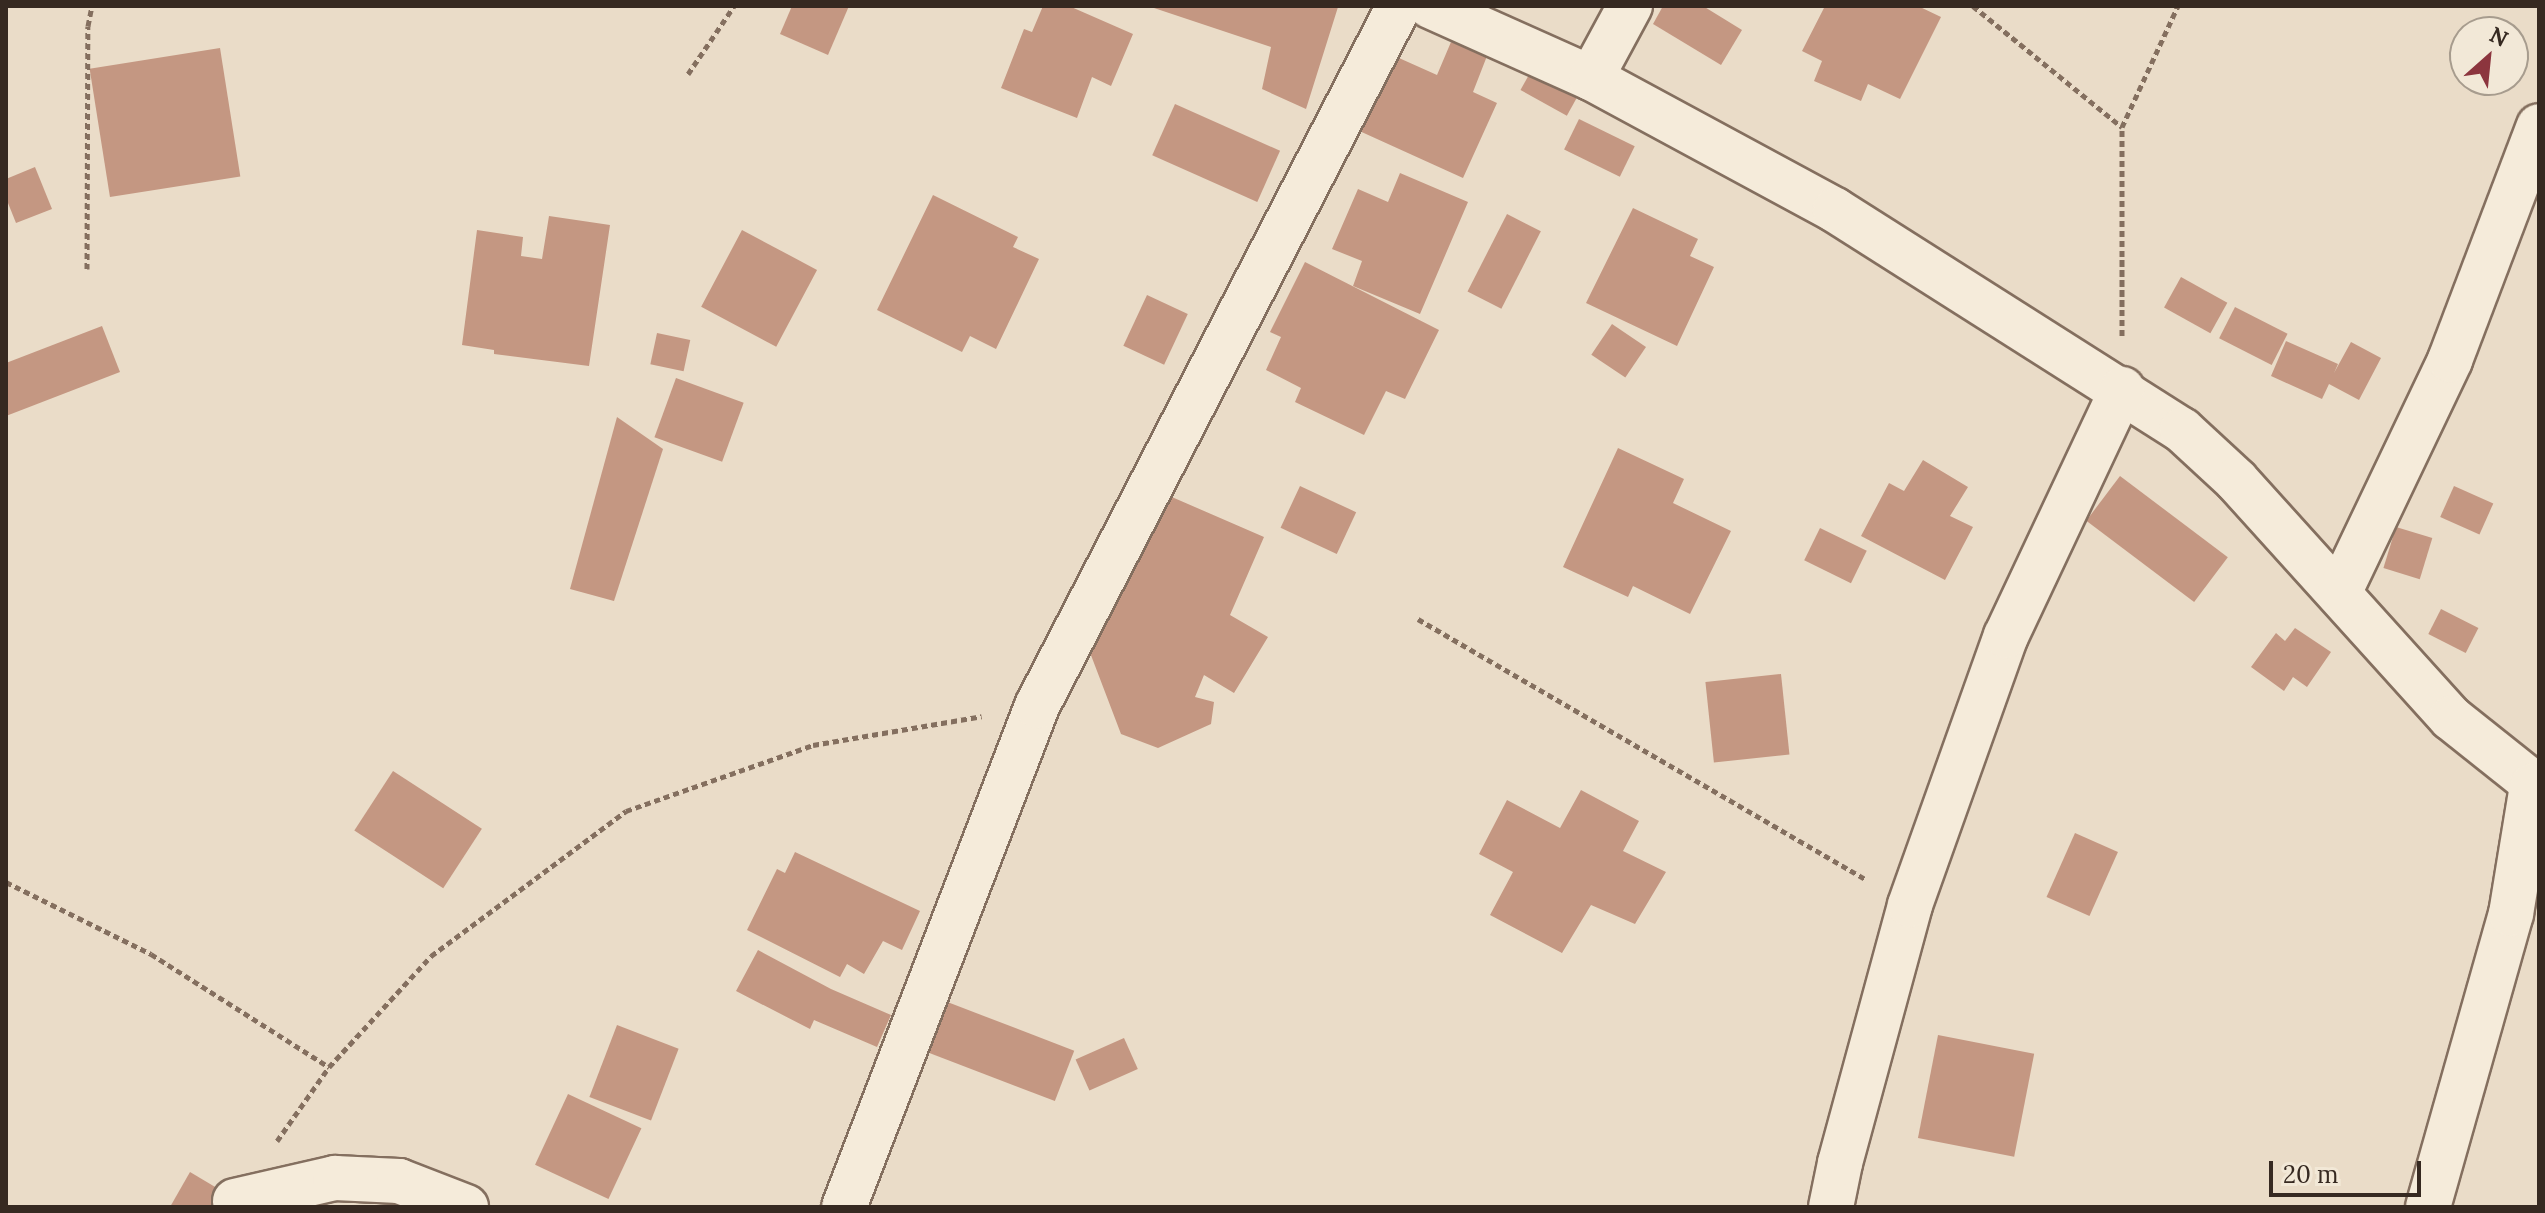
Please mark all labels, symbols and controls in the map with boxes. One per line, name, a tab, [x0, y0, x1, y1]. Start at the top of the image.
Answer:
north arrow	[2449, 16, 2529, 96]
text: N	[2485, 20, 2513, 53]
scale bar	[2273, 1145, 2425, 1195]
text: 20 m	[2283, 1159, 2339, 1190]

